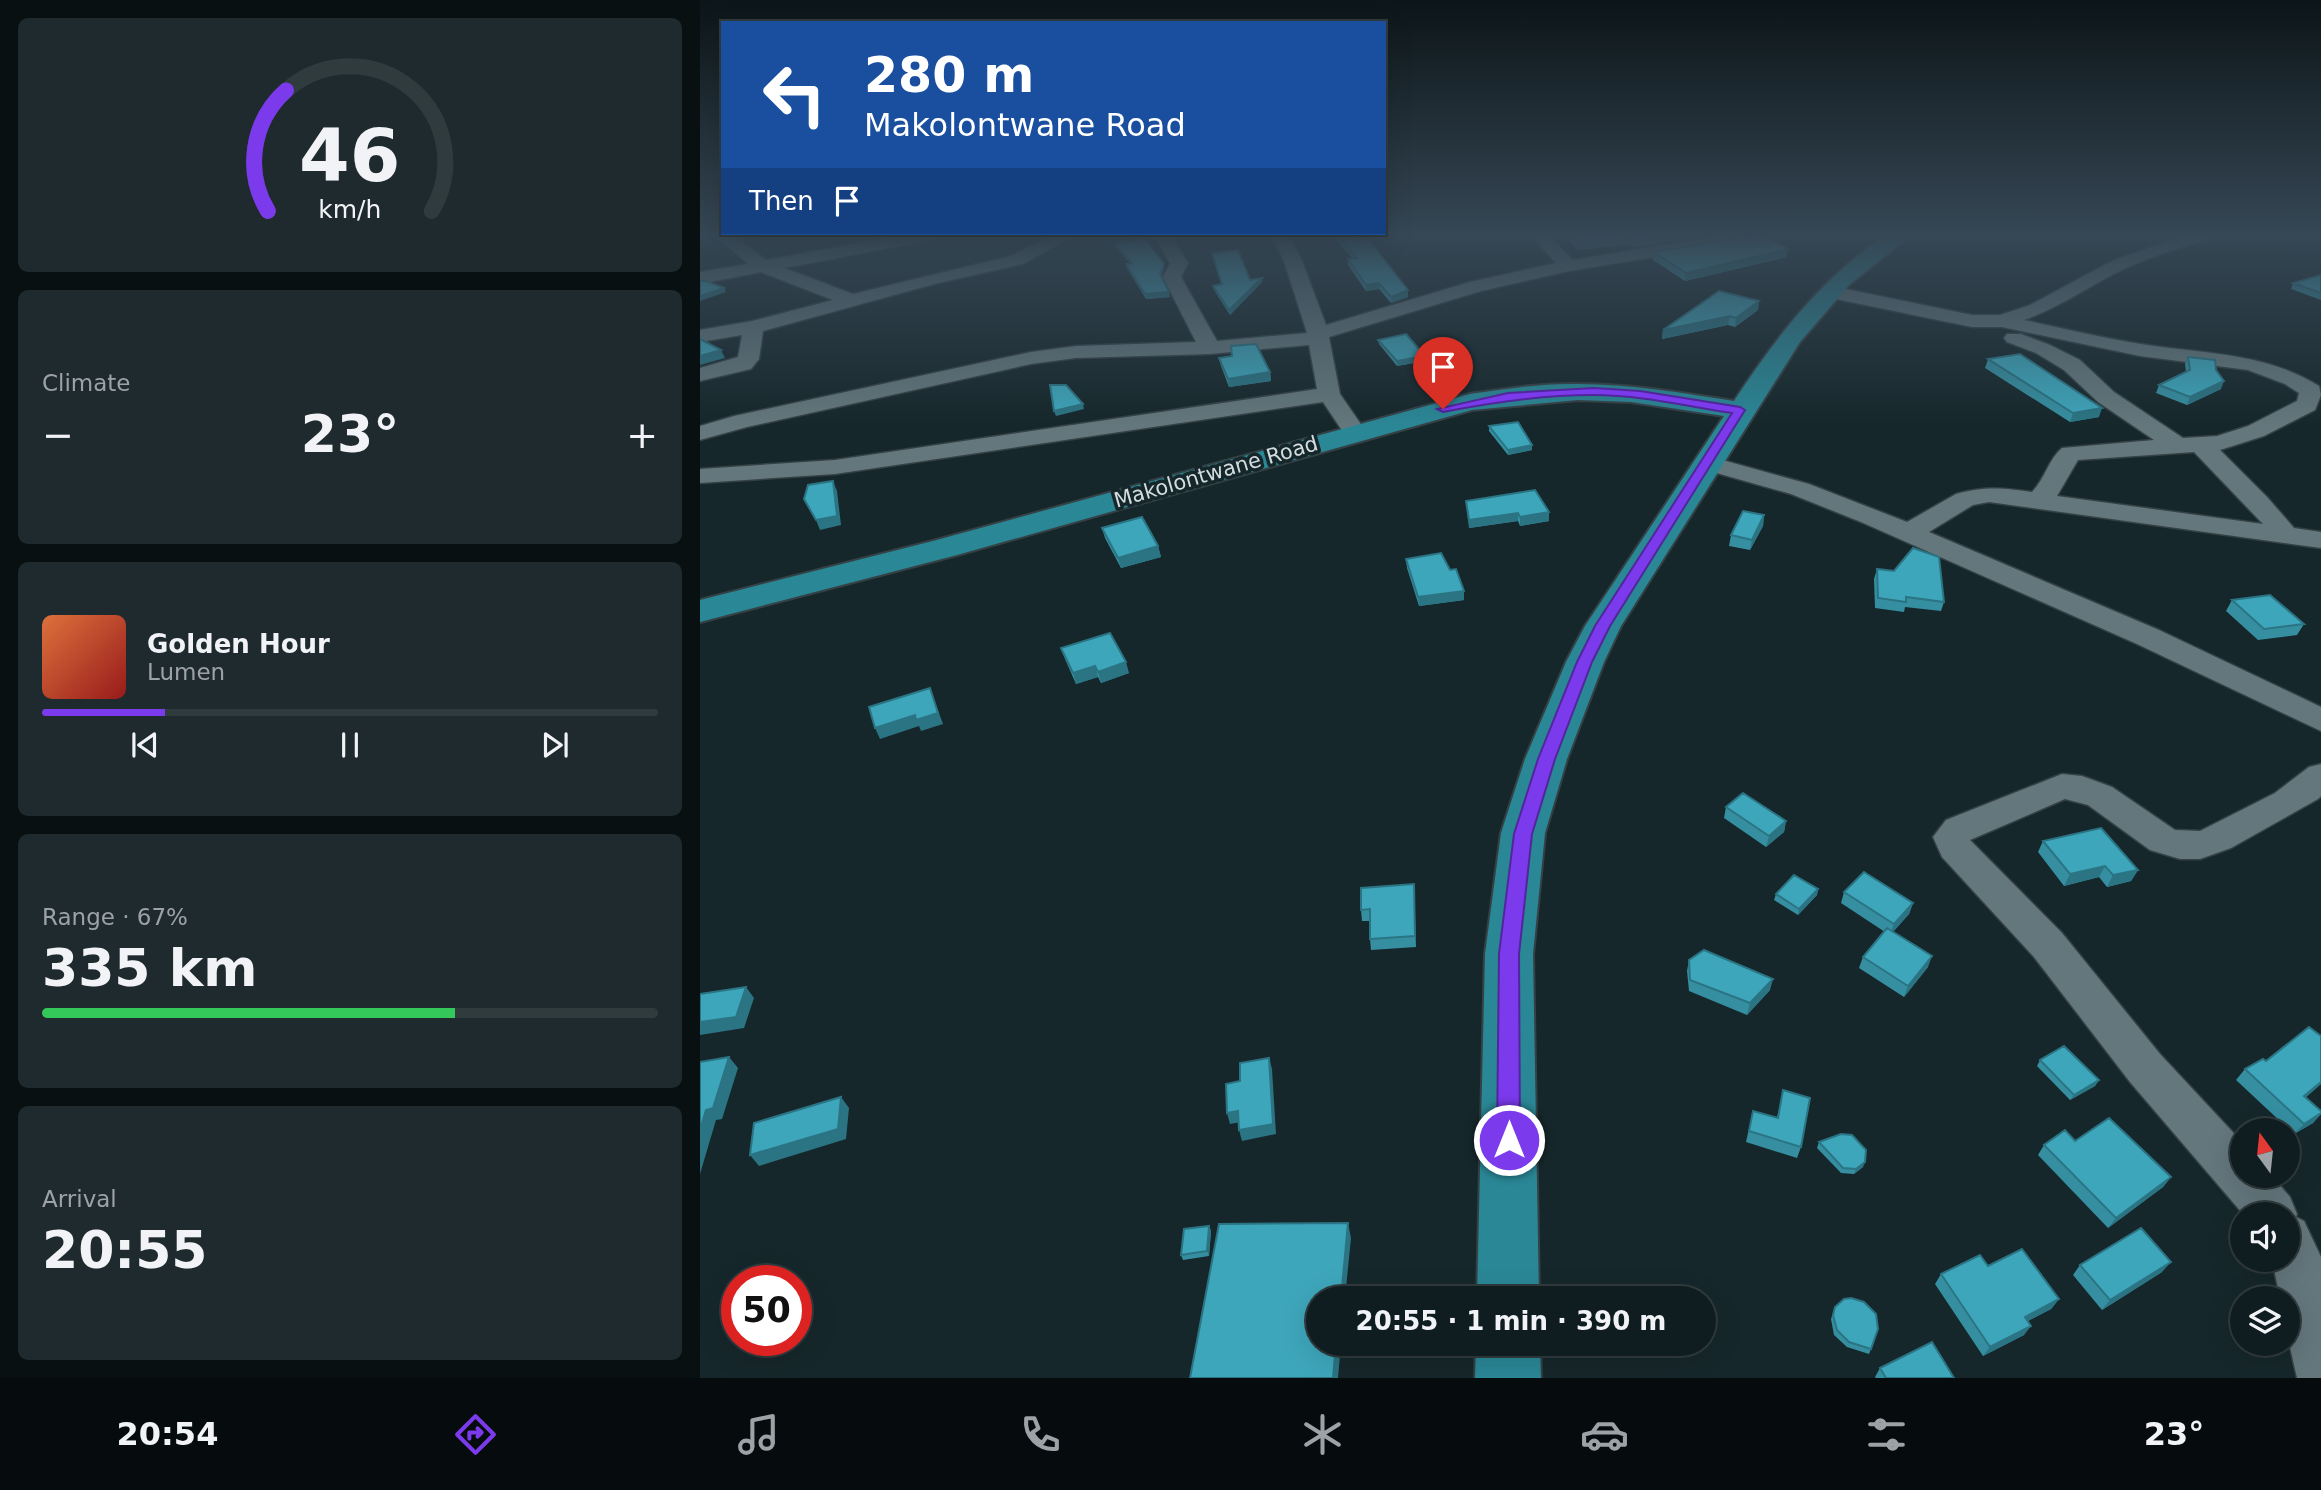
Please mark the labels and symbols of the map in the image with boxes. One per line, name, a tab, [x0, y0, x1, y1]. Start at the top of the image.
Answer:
pin	[1413, 337, 1473, 409]
street label: Makolontwane Road	[1111, 431, 1321, 513]
position arrow	[1472, 1103, 1546, 1177]
north arrow	[2230, 1118, 2300, 1188]
speed limit sign: 50	[721, 1265, 812, 1356]

